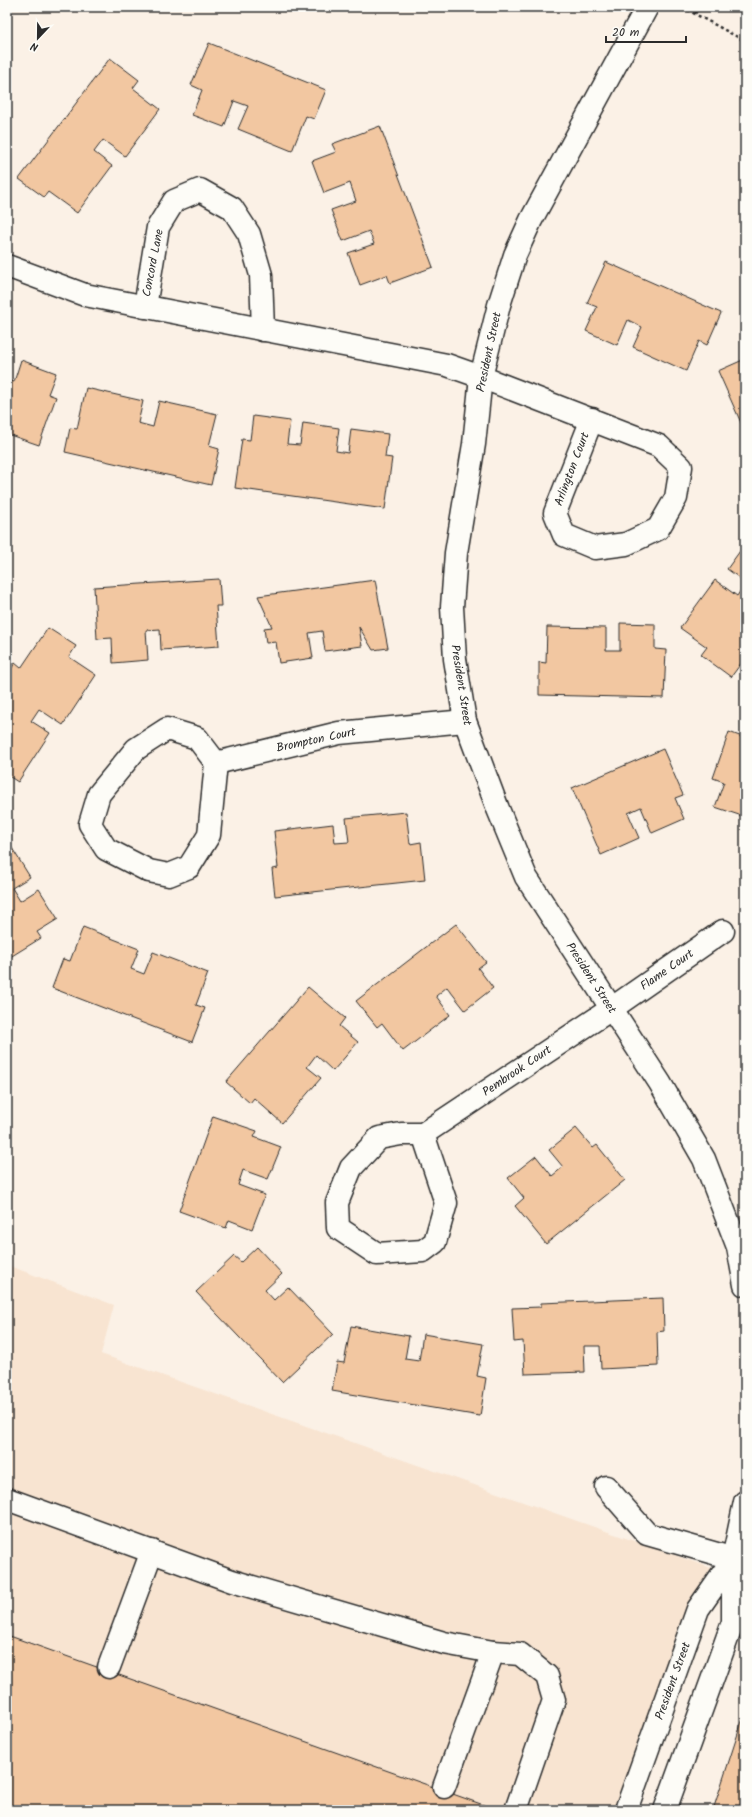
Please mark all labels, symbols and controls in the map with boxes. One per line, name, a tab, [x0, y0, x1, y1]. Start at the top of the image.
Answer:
north arrow	[18, 18, 58, 58]
scale bar	[606, 18, 686, 44]
text: 20 m	[612, 23, 640, 42]
text: N	[28, 37, 41, 56]
street label: Concord Lane	[137, 227, 169, 298]
street label: President Street	[471, 310, 507, 394]
street label: Arlington Court	[549, 429, 595, 509]
street label: President Street	[445, 643, 477, 727]
street label: Brompton Court	[275, 722, 358, 758]
street label: President Street	[561, 939, 621, 1018]
street label: Flame Court	[636, 944, 698, 995]
street label: Pembrook Court	[478, 1041, 556, 1101]
street label: President Street	[650, 1639, 696, 1723]

